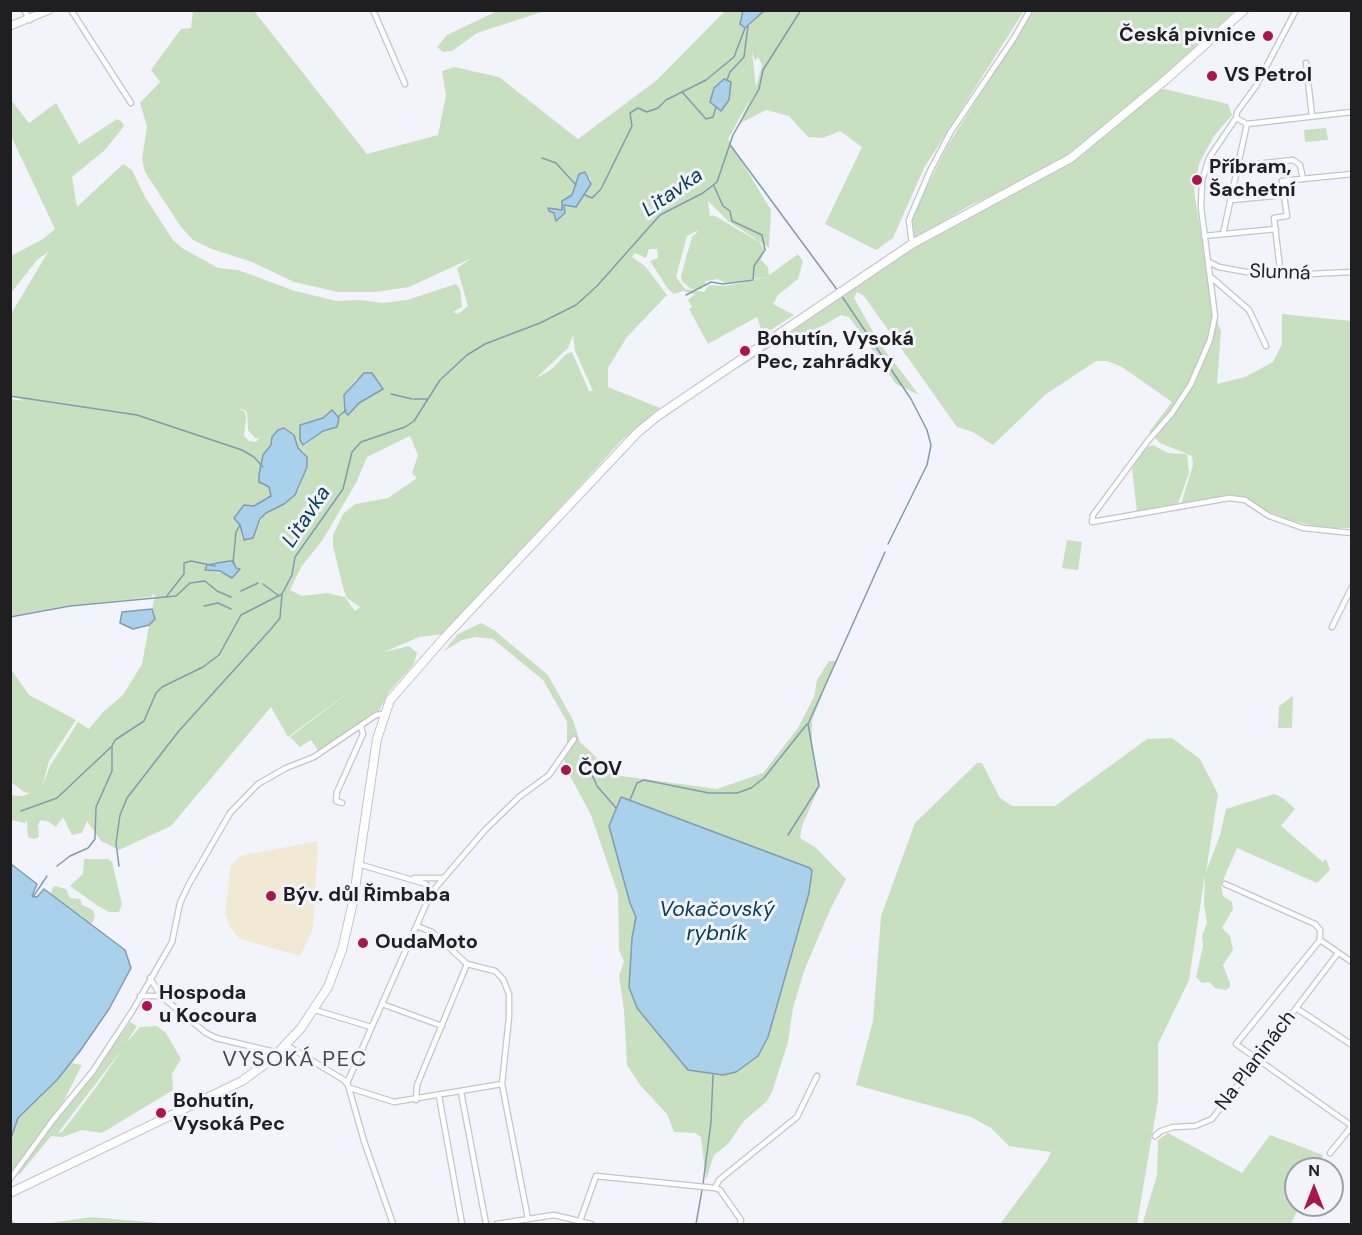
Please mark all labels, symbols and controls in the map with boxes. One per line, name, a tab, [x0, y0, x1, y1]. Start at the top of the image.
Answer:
place label: Česká pivnice	[1119, 24, 1256, 48]
marker: Česká pivnice	[1261, 29, 1275, 43]
place label: VS Petrol	[1224, 64, 1312, 88]
marker: VS Petrol	[1205, 69, 1219, 83]
place label: Příbram, Šachetní	[1209, 156, 1296, 203]
water label: Litavka	[638, 163, 708, 223]
marker: Příbram, Šachetní	[1190, 173, 1204, 187]
street label: Slunná	[1249, 260, 1311, 286]
place label: Bohutín, Vysoká Pec, zahrádky	[757, 328, 914, 375]
marker: Bohutín, Vysoká Pec, zahrádky	[738, 344, 752, 358]
water label: Litavka	[277, 482, 337, 552]
place label: ČOV	[578, 758, 622, 782]
marker: ČOV	[559, 763, 573, 777]
place label: Býv. důl Řimbaba	[283, 884, 450, 908]
marker: Býv. důl Řimbaba	[264, 889, 278, 903]
water label: Vokačovský rybník	[659, 897, 775, 947]
place label: OudaMoto	[375, 931, 478, 955]
marker: OudaMoto	[356, 936, 370, 950]
place label: Hospoda u Kocoura	[159, 982, 257, 1029]
marker: Hospoda u Kocoura	[140, 999, 154, 1013]
street label: Na Planinách	[1211, 1006, 1301, 1116]
district label: VYSOKÁ PEC	[222, 1047, 368, 1073]
place label: Bohutín, Vysoká Pec	[173, 1090, 285, 1137]
marker: Bohutín, Vysoká Pec	[154, 1106, 168, 1120]
north arrow	[1284, 1157, 1344, 1217]
text: N	[1308, 1160, 1320, 1181]

